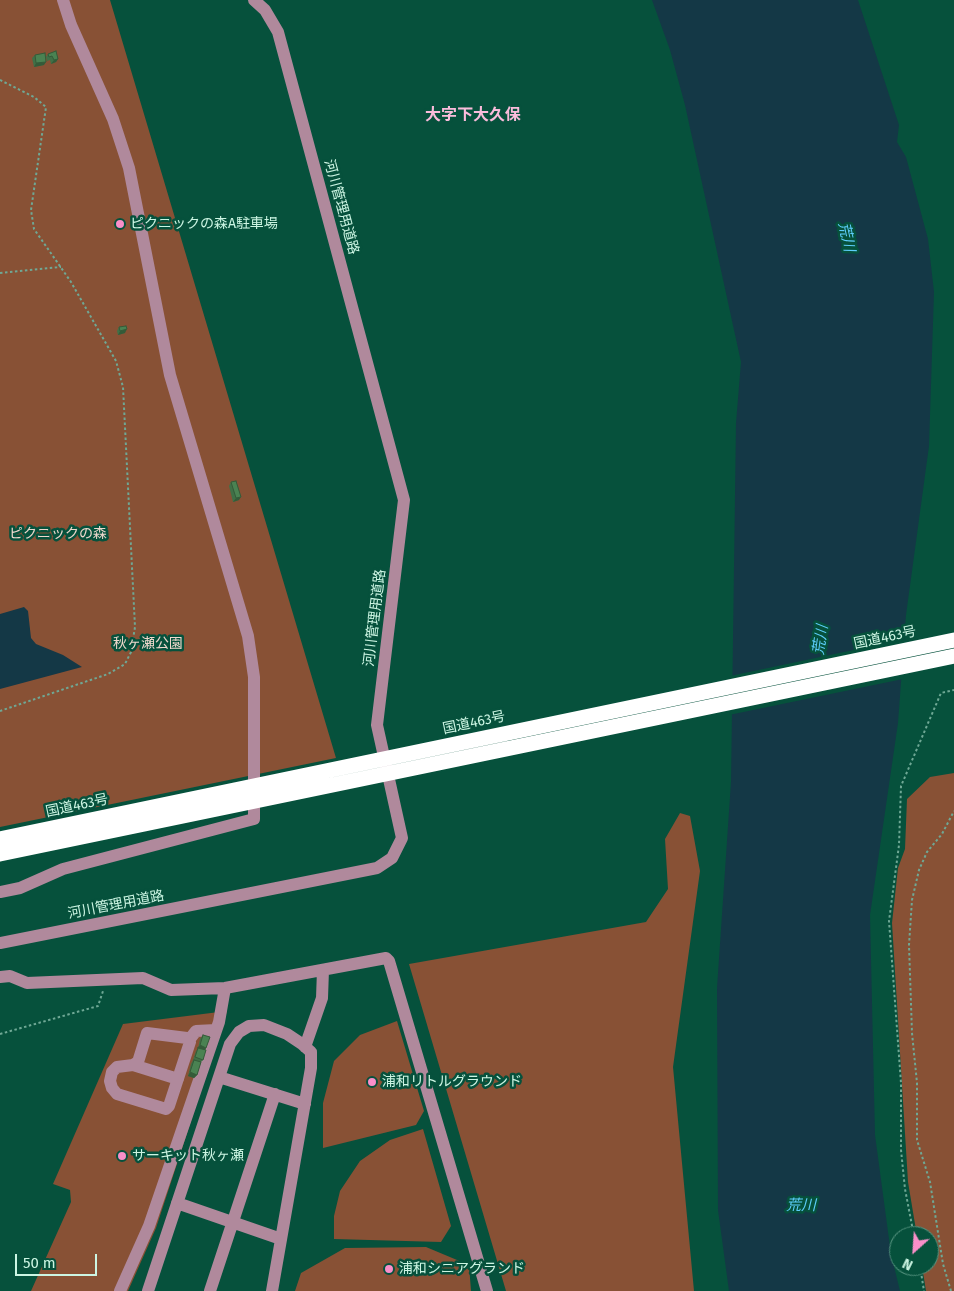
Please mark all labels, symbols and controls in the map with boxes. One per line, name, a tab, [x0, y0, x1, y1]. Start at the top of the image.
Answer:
district label: 大字下大久保	[425, 106, 521, 126]
street label: 河川管理用道路	[320, 157, 362, 257]
place label: ピクニックの森A駐車場	[130, 216, 278, 232]
marker: ピクニックの森A駐車場	[114, 218, 126, 230]
water label: 荒川	[834, 220, 858, 254]
park label: ピクニックの森	[9, 526, 107, 542]
street label: 河川管理用道路	[361, 568, 389, 668]
street label: 国道463号	[852, 623, 918, 653]
water label: 荒川	[810, 624, 832, 656]
park label: 秋ヶ瀬公園	[113, 636, 183, 652]
street label: 国道463号	[441, 708, 507, 738]
street label: 国道463号	[44, 791, 110, 821]
street label: 河川管理用道路	[66, 887, 166, 923]
place label: 浦和リトルグラウンド	[382, 1074, 522, 1090]
marker: 浦和リトルグラウンド	[366, 1076, 378, 1088]
place label: サーキット秋ヶ瀬	[132, 1148, 244, 1164]
marker: サーキット秋ヶ瀬	[116, 1150, 128, 1162]
water label: 荒川	[786, 1197, 816, 1215]
north arrow	[889, 1226, 939, 1276]
scale bar	[18, 1244, 100, 1276]
text: 50 m	[23, 1254, 56, 1272]
text: N	[900, 1254, 916, 1274]
place label: 浦和シニアグランド	[399, 1261, 525, 1277]
marker: 浦和シニアグランド	[383, 1263, 395, 1275]

